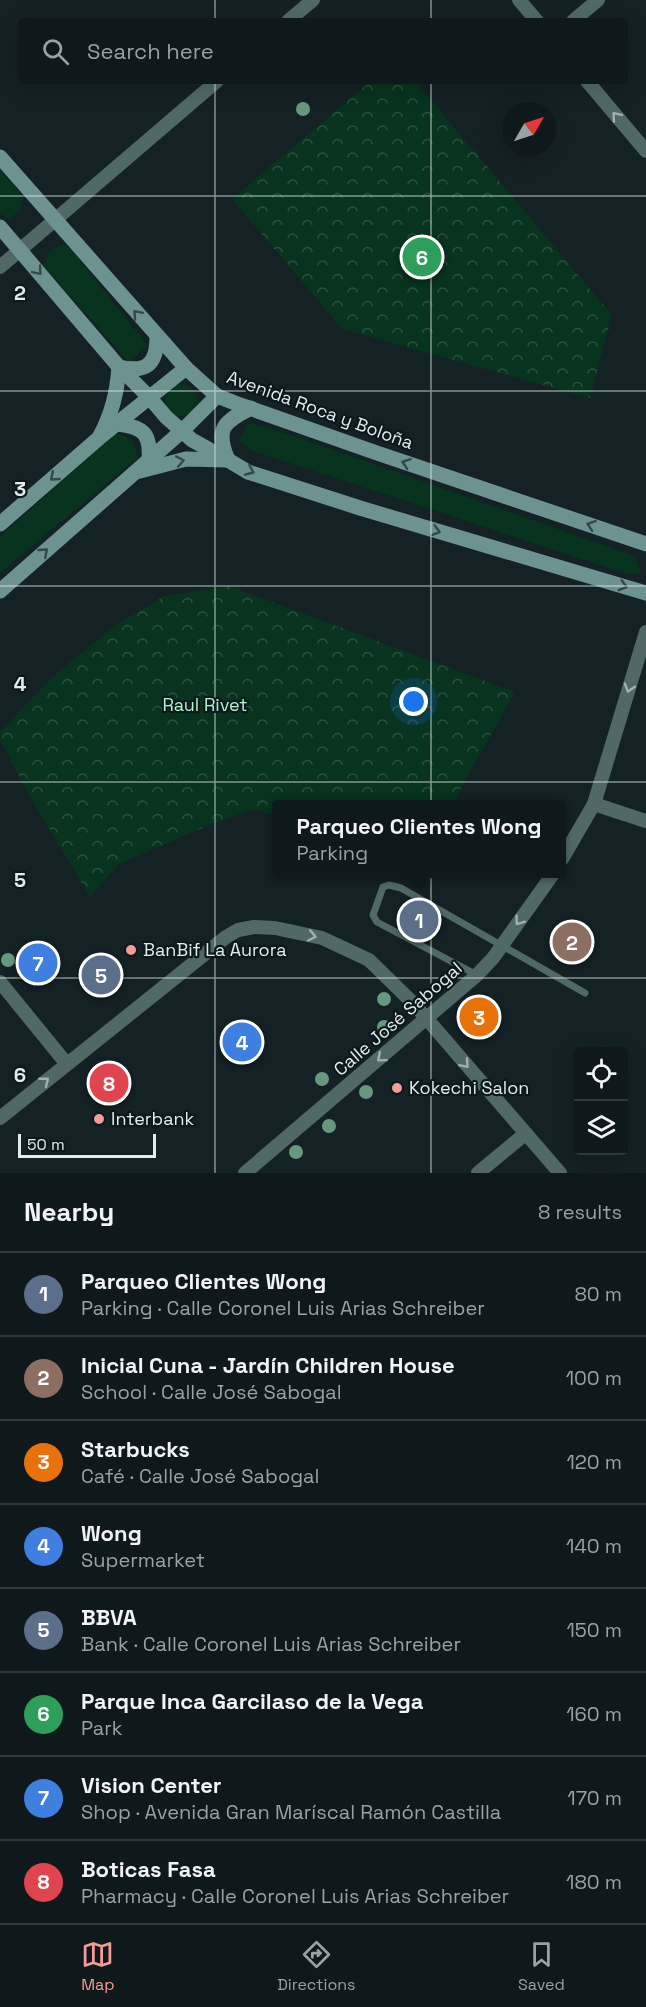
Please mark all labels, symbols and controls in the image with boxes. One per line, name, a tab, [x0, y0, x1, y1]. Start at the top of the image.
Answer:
search box	[18, 18, 628, 84]
icon: search	[39, 35, 72, 68]
text: Search here	[87, 37, 214, 65]
north arrow	[502, 102, 556, 156]
one-way arrow	[613, 112, 624, 123]
pin: 6	[402, 234, 442, 280]
one-way arrow	[30, 265, 41, 276]
text: 2	[14, 280, 26, 306]
one-way arrow	[133, 310, 144, 321]
street label: Avenida Roca y Boloña	[224, 365, 417, 454]
one-way arrow	[175, 455, 185, 468]
one-way arrow	[401, 458, 412, 470]
one-way arrow	[244, 464, 255, 476]
one-way arrow	[51, 470, 61, 481]
text: 3	[14, 476, 26, 502]
one-way arrow	[586, 520, 596, 533]
one-way arrow	[430, 524, 441, 536]
one-way arrow	[37, 548, 48, 559]
one-way arrow	[617, 579, 628, 591]
text: 4	[14, 671, 27, 697]
one-way arrow	[624, 682, 636, 692]
your location	[399, 687, 428, 716]
park label: Raul Rivet	[162, 693, 248, 716]
popup	[272, 800, 566, 878]
text: Parqueo Clientes Wong	[296, 812, 542, 840]
text: Parking	[296, 840, 368, 866]
text: 5	[14, 867, 26, 893]
pin: 1	[400, 898, 438, 942]
one-way arrow	[515, 915, 526, 926]
pin: 2	[552, 920, 592, 964]
one-way arrow	[306, 928, 316, 941]
place label: BanBif La Aurora	[143, 938, 287, 961]
pin: 7	[18, 940, 57, 986]
marker: BanBif La Aurora	[124, 943, 138, 957]
pin: 5	[82, 952, 120, 998]
street label: Calle José Sabogal	[329, 957, 467, 1081]
pin: 3	[460, 994, 498, 1040]
pin: 4	[222, 1020, 262, 1064]
map controls	[574, 1047, 628, 1155]
button: locate	[574, 1047, 628, 1101]
one-way arrow	[377, 1051, 388, 1062]
one-way arrow	[458, 1057, 469, 1068]
pin: 8	[90, 1060, 128, 1106]
text: 6	[14, 1062, 26, 1088]
place label: Kokechi Salon	[409, 1076, 529, 1099]
one-way arrow	[38, 1077, 49, 1088]
marker: Kokechi Salon	[390, 1081, 404, 1095]
button: layers	[574, 1101, 628, 1155]
place label: Interbank	[111, 1107, 195, 1130]
marker: Interbank	[92, 1112, 106, 1126]
scale bar	[18, 1131, 156, 1158]
text: 50 m	[27, 1134, 65, 1155]
text: Nearby	[24, 1195, 114, 1229]
text: 8 results	[538, 1199, 622, 1225]
text: Parqueo Clientes Wong	[81, 1267, 326, 1295]
text: 1	[39, 1281, 48, 1307]
text: 80 m	[574, 1281, 622, 1307]
text: Parking · Calle Coronel Luis Arias Schreiber	[81, 1295, 485, 1321]
text: Inicial Cuna - Jardín Children House	[81, 1351, 455, 1379]
text: 2	[38, 1365, 49, 1391]
text: 100 m	[566, 1365, 622, 1391]
text: School · Calle José Sabogal	[81, 1379, 342, 1405]
text: Starbucks	[81, 1435, 190, 1463]
text: 3	[37, 1449, 50, 1475]
text: 120 m	[566, 1449, 622, 1475]
text: Café · Calle José Sabogal	[81, 1463, 320, 1489]
text: Wong	[81, 1519, 142, 1547]
text: 4	[37, 1533, 50, 1559]
text: 140 m	[566, 1533, 622, 1559]
text: Supermarket	[81, 1547, 205, 1573]
text: BBVA	[81, 1603, 137, 1631]
text: 5	[38, 1617, 50, 1643]
text: 150 m	[567, 1617, 622, 1643]
text: Bank · Calle Coronel Luis Arias Schreiber	[81, 1631, 461, 1657]
text: Parque Inca Garcilaso de la Vega	[81, 1687, 424, 1715]
text: 6	[37, 1701, 50, 1727]
text: 160 m	[566, 1701, 622, 1727]
text: Park	[81, 1715, 123, 1741]
text: Vision Center	[81, 1771, 222, 1799]
text: 7	[38, 1785, 49, 1811]
text: 170 m	[567, 1785, 622, 1811]
text: Shop · Avenida Gran Maríscal Ramón Castilla	[81, 1799, 501, 1825]
text: Boticas Fasa	[81, 1855, 216, 1883]
text: 8	[38, 1869, 50, 1895]
text: 180 m	[566, 1869, 622, 1895]
text: Pharmacy · Calle Coronel Luis Arias Schreiber	[81, 1883, 509, 1909]
tab: Map	[81, 1938, 115, 1995]
tab: Directions	[277, 1938, 356, 1995]
tab: Saved	[518, 1938, 565, 1995]

